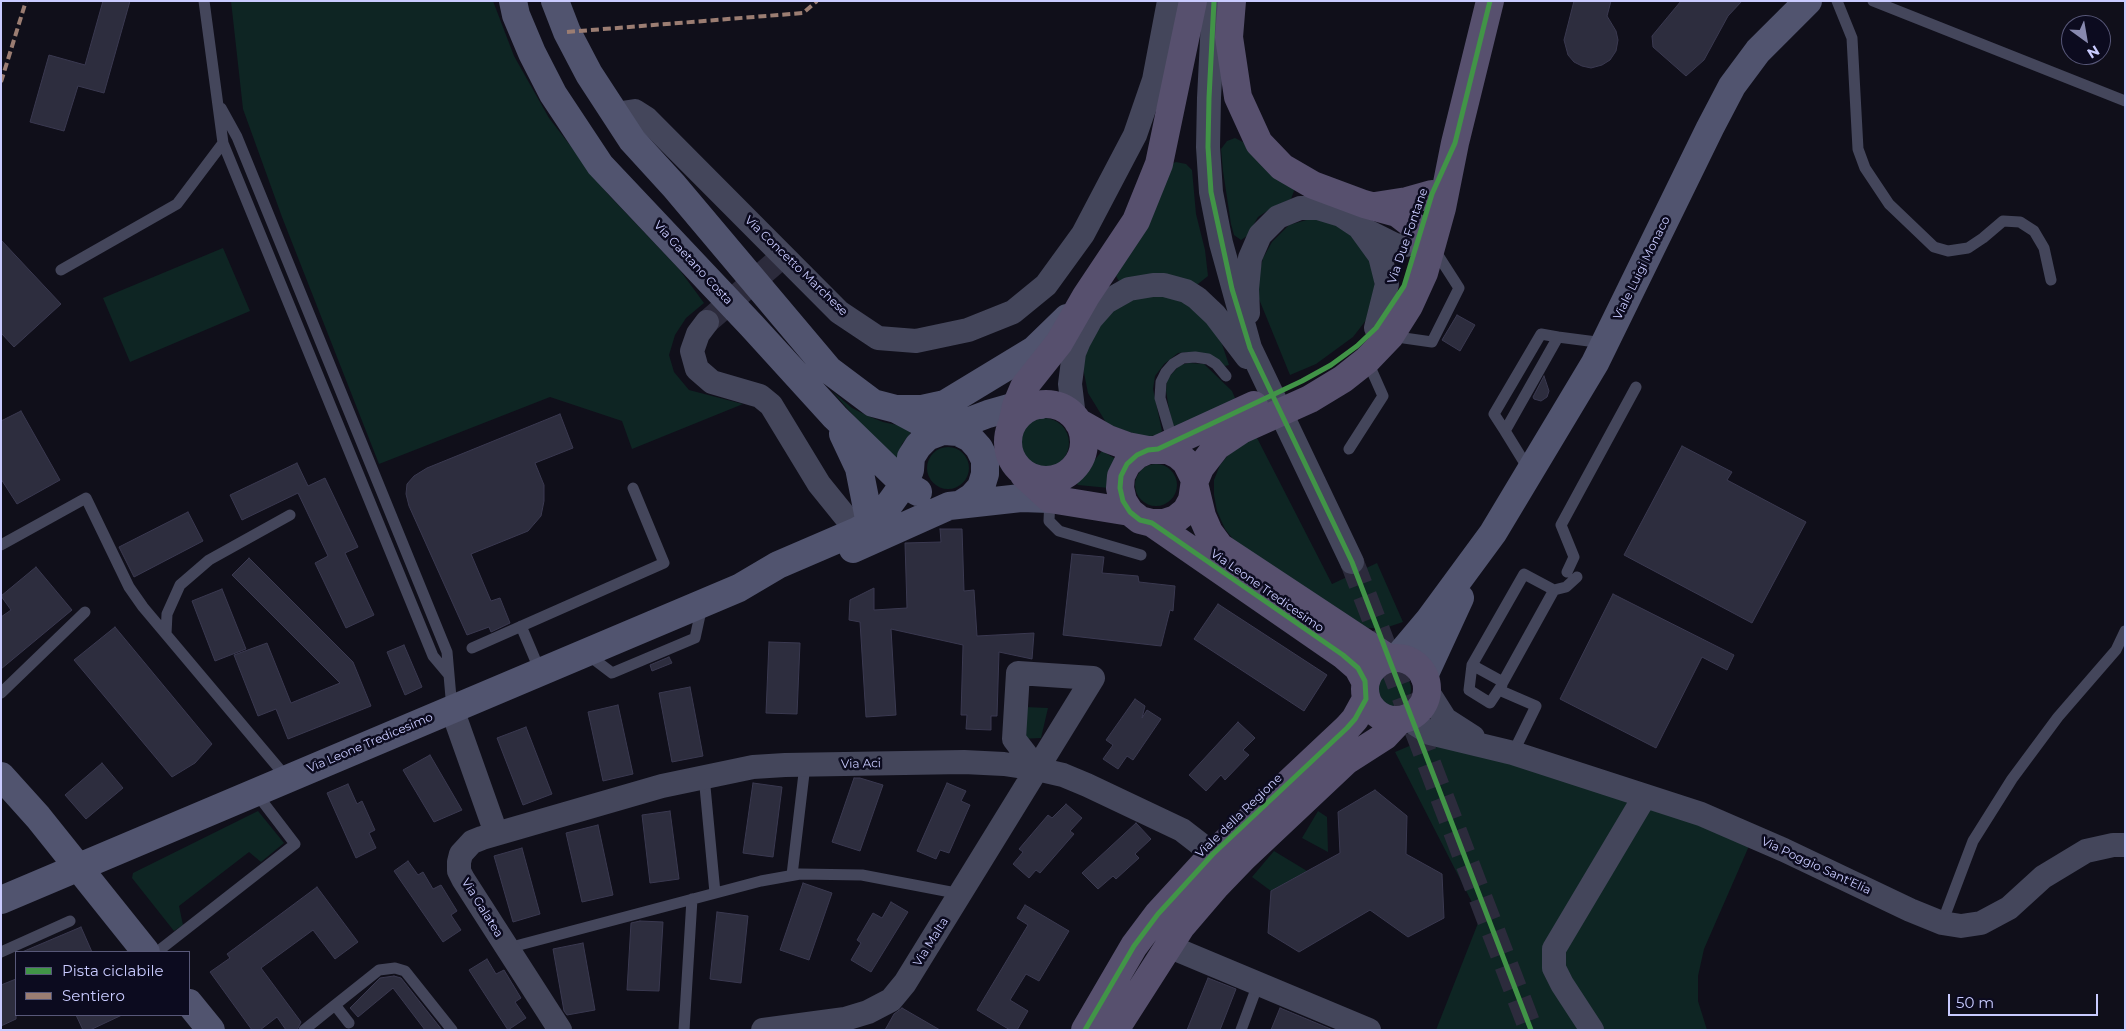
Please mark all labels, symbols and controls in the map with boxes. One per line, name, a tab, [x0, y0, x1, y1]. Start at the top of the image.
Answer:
north arrow	[2061, 15, 2111, 65]
text: N	[2084, 41, 2103, 63]
street label: Via Due Fontane	[1385, 186, 1431, 286]
street label: Via Concetto Marchese	[741, 213, 851, 319]
street label: Viale Luigi Monaco	[1611, 214, 1673, 322]
street label: Via Gaetano Costa	[651, 218, 735, 308]
street label: Via Leone Tredicesimo	[1208, 546, 1326, 636]
street label: Via Leone Tredicesimo	[305, 710, 435, 776]
street label: Via Aci	[841, 756, 881, 772]
street label: Viale della Regione	[1193, 771, 1285, 861]
street label: Via Poggio Sant'Elia	[1759, 834, 1873, 898]
street label: Via Galatea	[458, 876, 506, 940]
street label: Via Malta	[910, 915, 952, 969]
legend	[15, 951, 190, 1016]
text: Pista ciclabile	[62, 961, 164, 980]
scale bar	[1951, 984, 2101, 1016]
text: Sentiero	[62, 986, 125, 1005]
text: 50 m	[1956, 993, 1994, 1012]

